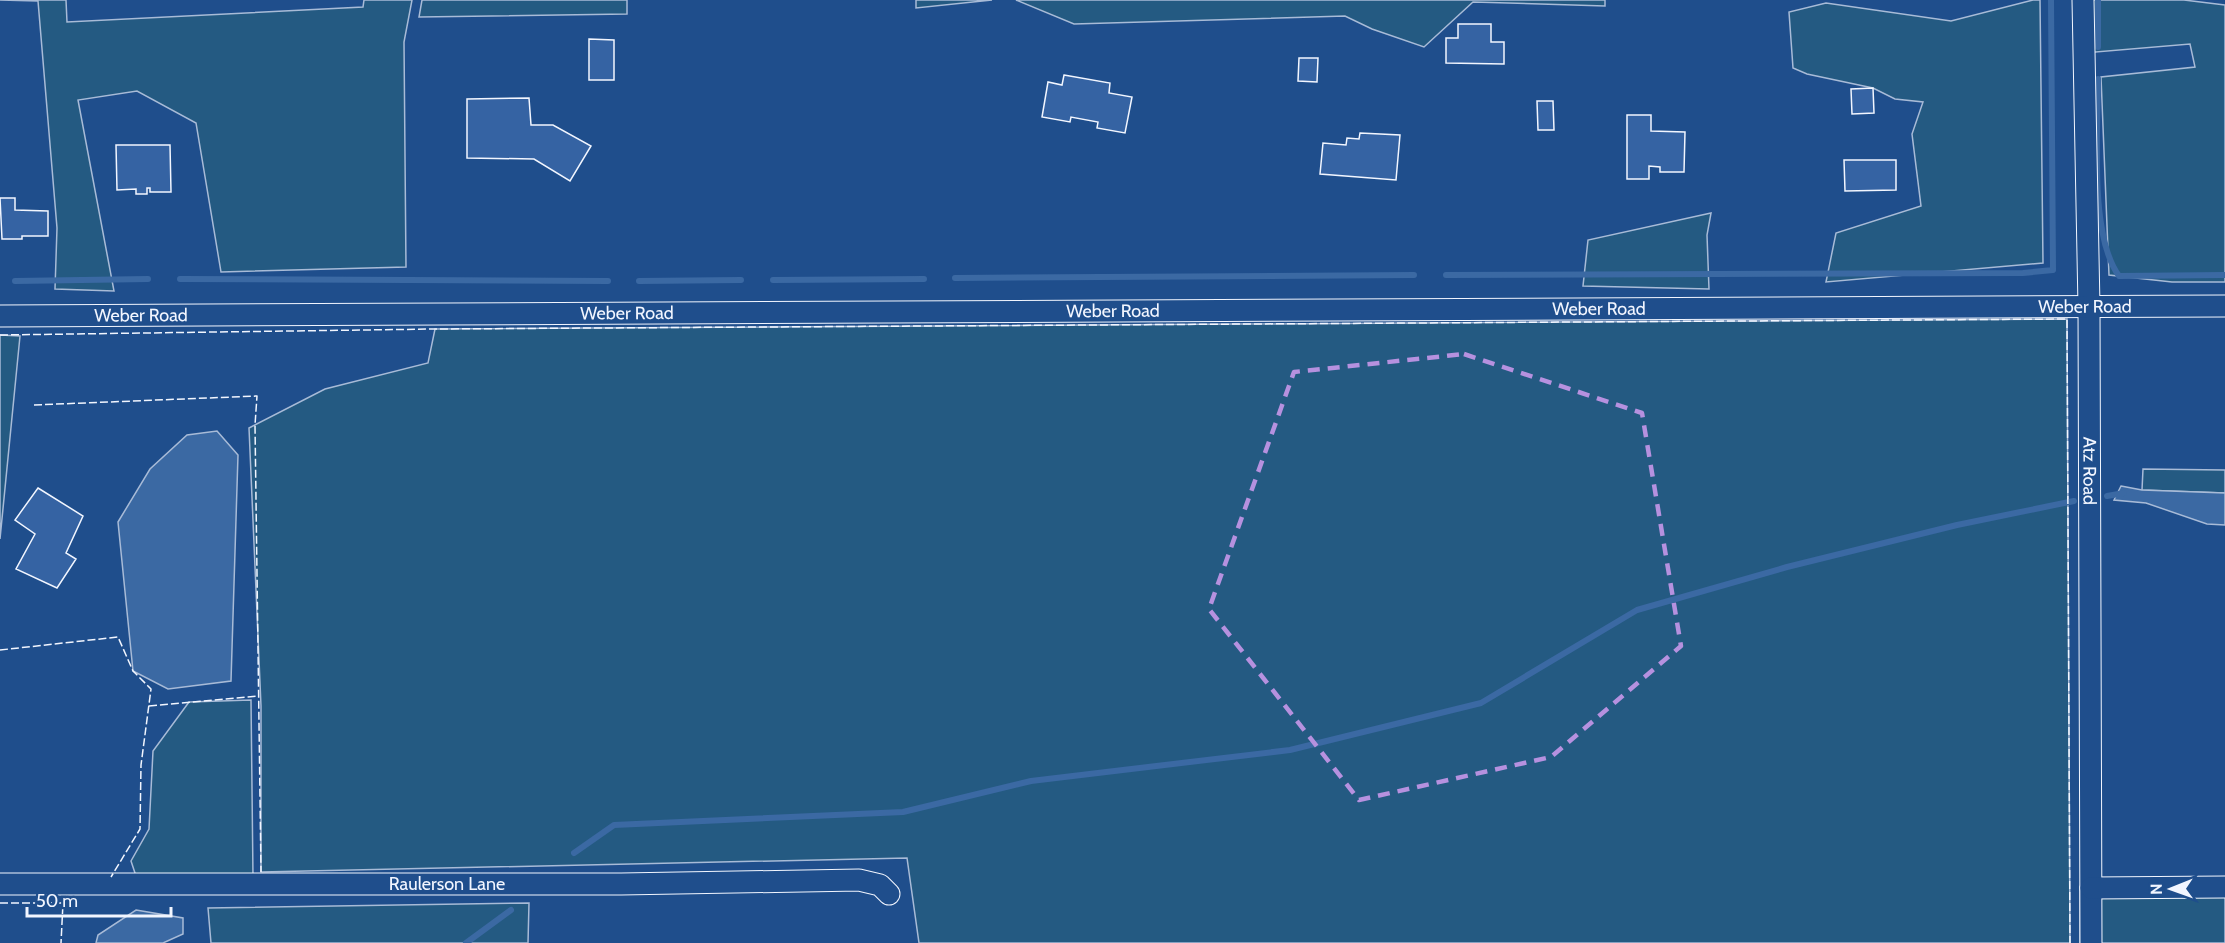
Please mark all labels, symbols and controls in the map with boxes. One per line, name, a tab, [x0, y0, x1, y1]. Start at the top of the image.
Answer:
street label: Weber Road	[2038, 295, 2132, 318]
street label: Weber Road	[1552, 298, 1646, 320]
street label: Weber Road	[1066, 300, 1160, 322]
street label: Weber Road	[580, 302, 674, 324]
street label: Weber Road	[94, 304, 188, 327]
street label: Atz Road	[2078, 437, 2101, 505]
north arrow	[2141, 859, 2201, 919]
street label: Raulerson Lane	[389, 873, 505, 895]
scale bar	[27, 880, 171, 918]
text: N	[2147, 883, 2166, 895]
text: 50 m	[36, 890, 78, 912]

